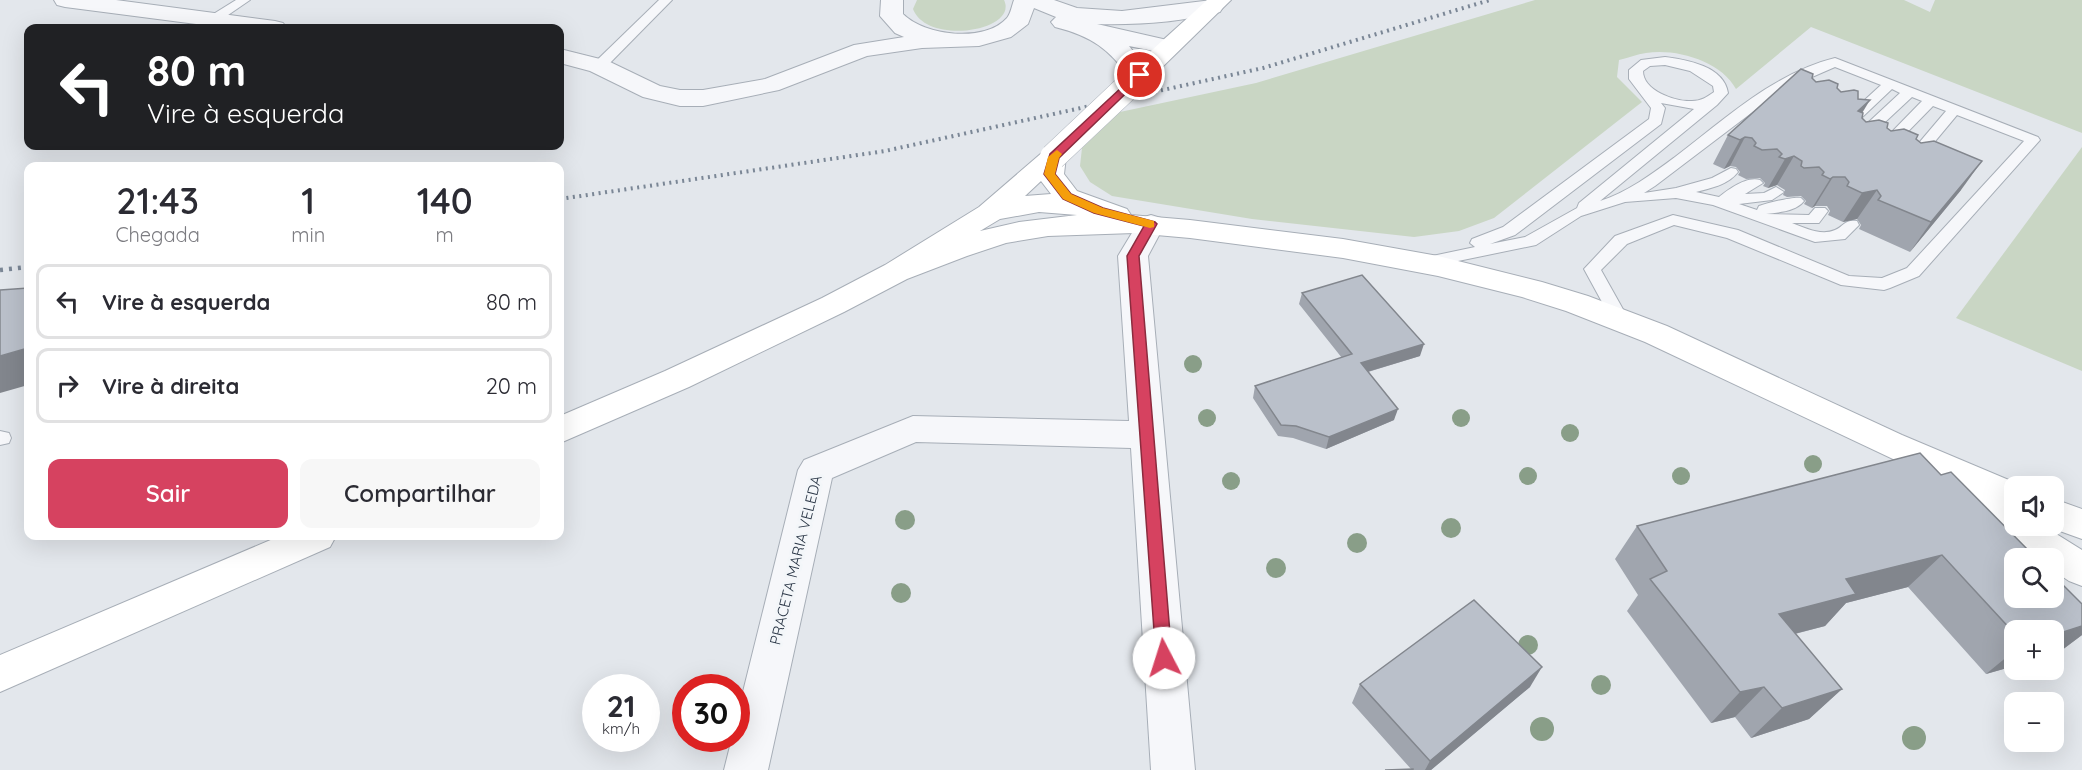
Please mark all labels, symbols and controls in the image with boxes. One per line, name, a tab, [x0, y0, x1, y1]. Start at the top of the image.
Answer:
text: 80 m	[147, 44, 246, 97]
icon: left	[48, 48, 126, 126]
pin	[1114, 49, 1165, 100]
icon: arrive	[1123, 58, 1156, 91]
text: Vire à esquerda	[147, 96, 344, 130]
text: 21:43	[116, 178, 199, 223]
text: 1	[301, 178, 315, 223]
text: 140	[417, 178, 473, 223]
text: Chegada	[115, 222, 200, 247]
text: min	[291, 222, 325, 247]
text: m	[435, 222, 454, 247]
icon: left	[51, 285, 84, 318]
text: Vire à esquerda	[102, 288, 270, 316]
text: 80 m	[486, 288, 537, 316]
icon: right	[51, 369, 84, 402]
text: Vire à direita	[102, 372, 239, 400]
text: 20 m	[486, 372, 537, 400]
button: Sair	[48, 459, 288, 528]
button: Compartilhar	[300, 459, 540, 528]
street label: PRACETA MARIA VELEDA	[765, 473, 826, 647]
map controls	[2004, 476, 2064, 752]
button: sound	[2004, 476, 2064, 536]
button: search	[2004, 548, 2064, 608]
button: +	[2004, 620, 2064, 680]
position arrow	[1132, 626, 1196, 690]
speed limit sign: 30	[672, 674, 750, 752]
text: 21	[607, 687, 635, 725]
button: −	[2004, 692, 2064, 752]
text: km/h	[602, 719, 640, 738]

